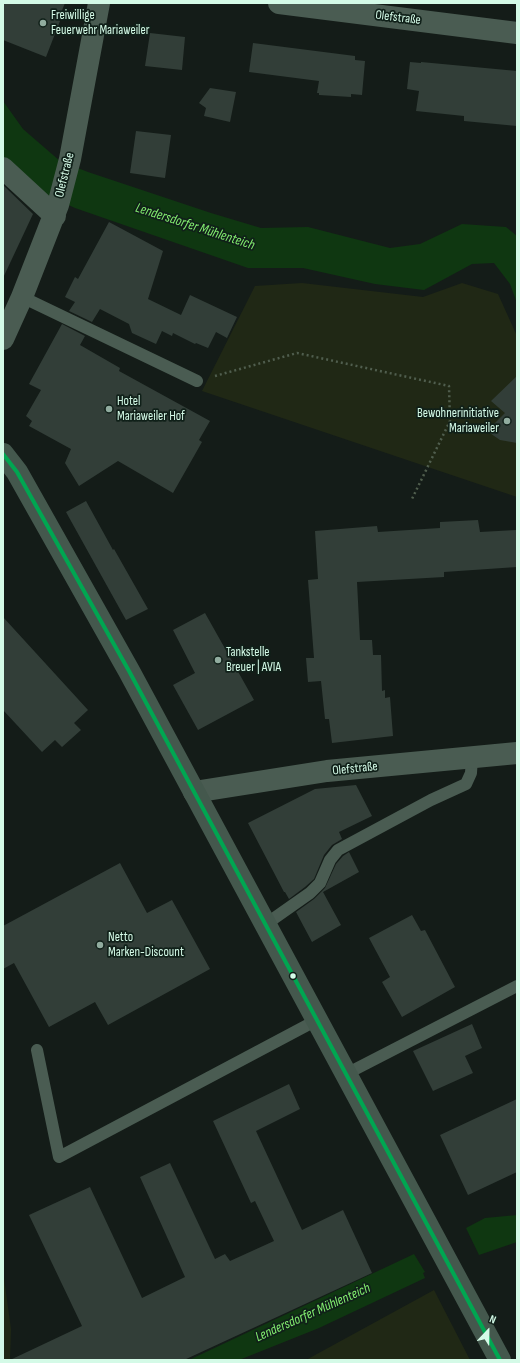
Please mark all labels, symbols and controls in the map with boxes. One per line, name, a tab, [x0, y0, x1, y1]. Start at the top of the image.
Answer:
street label: Olefstraße	[374, 7, 422, 29]
place label: Freiwillige Feuerwehr Mariaweiler	[51, 8, 149, 39]
marker: Freiwillige Feuerwehr Mariaweiler	[38, 18, 48, 28]
street label: Olefstraße	[52, 151, 78, 199]
water label: Lendersdorfer Mühlenteich	[133, 200, 257, 254]
place label: Hotel Mariaweiler Hof	[117, 394, 185, 425]
marker: Hotel Mariaweiler Hof	[104, 404, 114, 414]
place label: Bewohnerinitiative Mariaweiler	[417, 406, 499, 437]
marker: Bewohnerinitiative Mariaweiler	[502, 416, 512, 426]
place label: Tankstelle Breuer | AVIA	[226, 645, 281, 676]
marker: Tankstelle Breuer | AVIA	[213, 655, 223, 665]
street label: Olefstraße	[331, 759, 379, 779]
place label: Netto Marken-Discount	[108, 930, 184, 961]
marker: Netto Marken-Discount	[95, 940, 105, 950]
unlabelled marker	[288, 971, 298, 981]
water label: Lendersdorfer Mühlenteich	[253, 1280, 373, 1346]
north arrow	[468, 1311, 508, 1351]
text: N	[488, 1312, 498, 1327]

